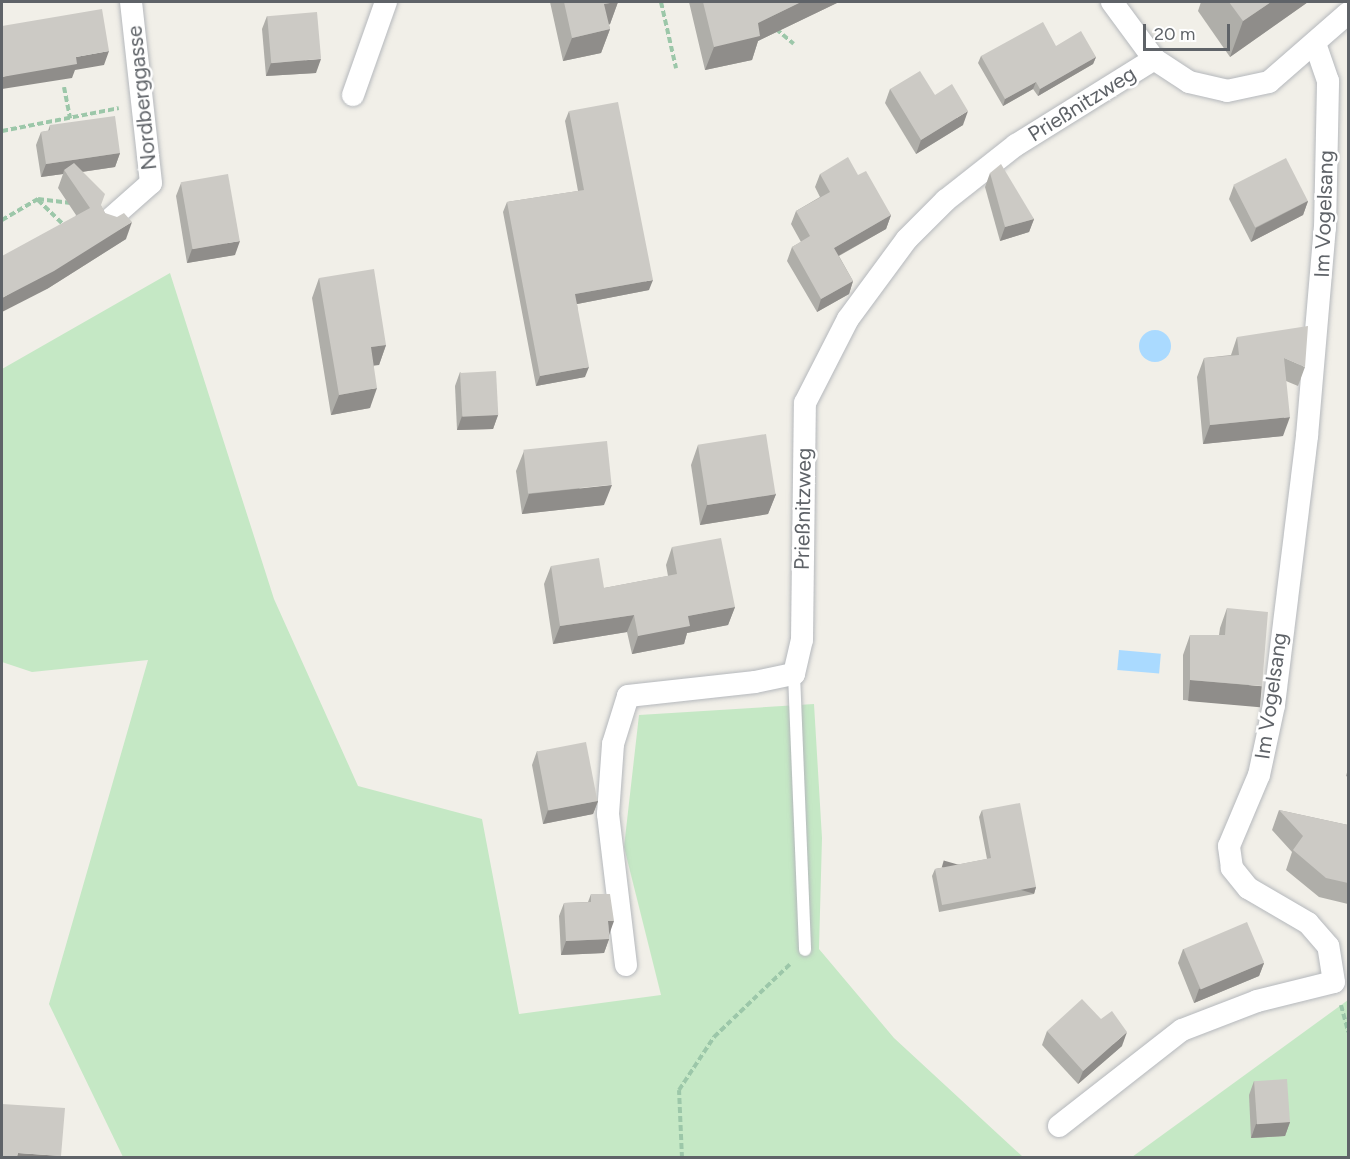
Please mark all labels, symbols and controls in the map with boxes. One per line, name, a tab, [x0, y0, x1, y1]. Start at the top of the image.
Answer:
scale bar	[1146, 12, 1233, 50]
text: 20 m	[1154, 23, 1195, 45]
street label: Nordberggasse	[122, 25, 162, 171]
street label: Prießnitzweg	[1024, 61, 1140, 147]
street label: Im Vogelsang	[1309, 150, 1339, 278]
street label: Prießnitzweg	[789, 448, 817, 570]
street label: Im Vogelsang	[1250, 631, 1292, 761]

